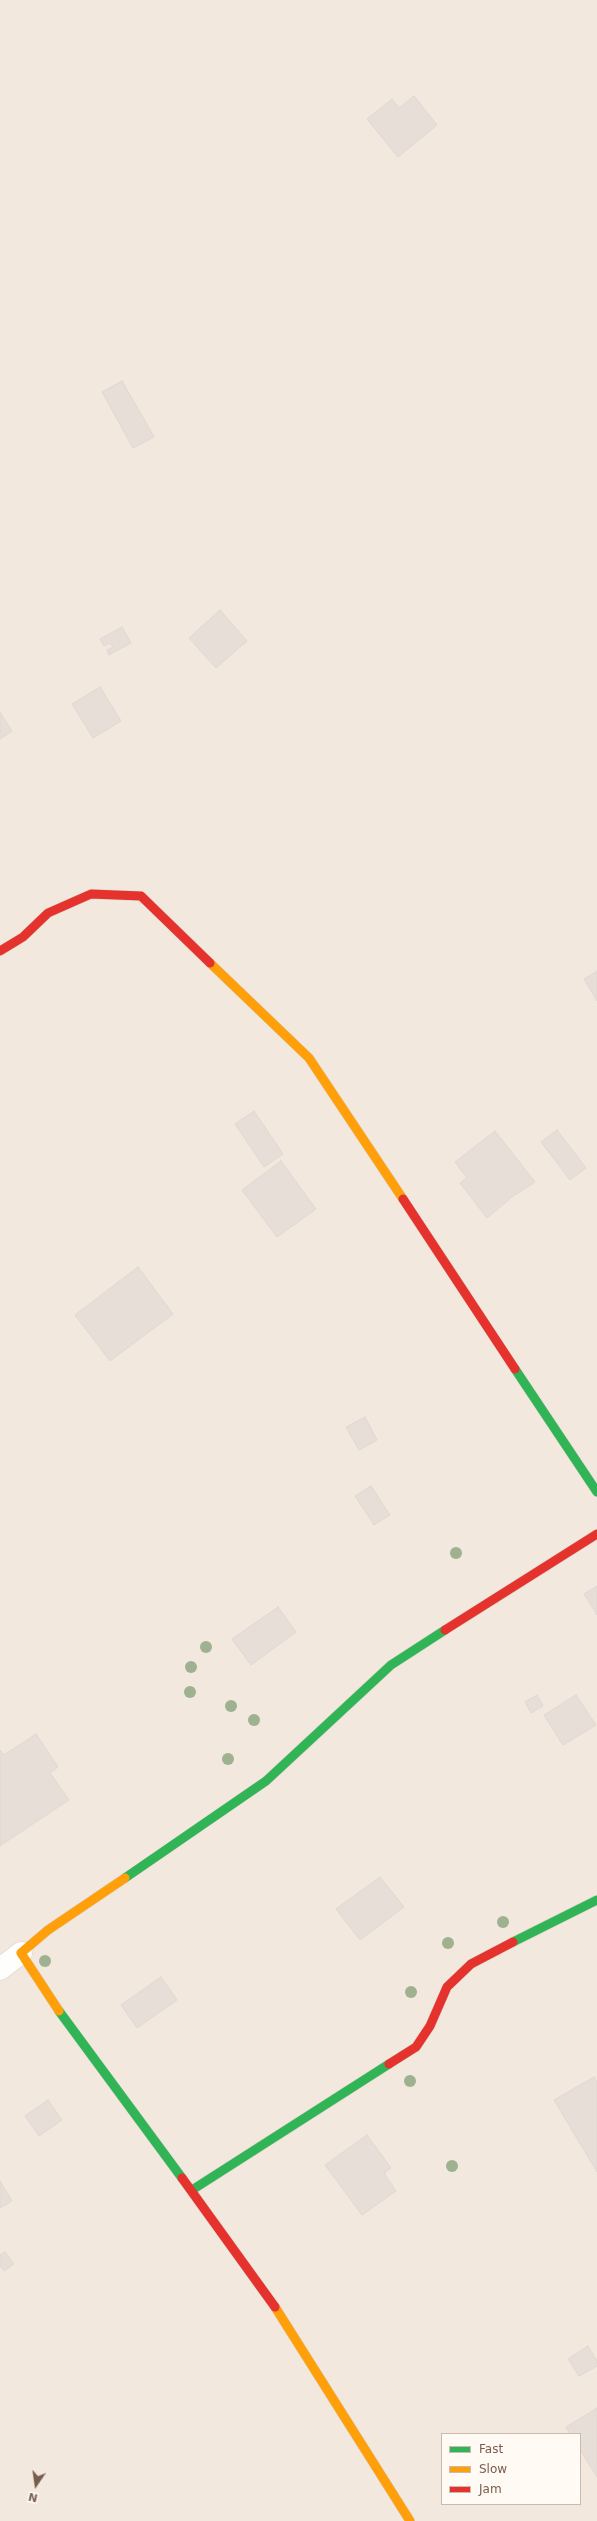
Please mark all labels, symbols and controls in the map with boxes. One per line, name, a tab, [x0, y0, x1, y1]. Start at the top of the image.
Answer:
legend	[441, 2433, 581, 2505]
text: Fast	[479, 2442, 503, 2456]
text: Slow	[479, 2462, 507, 2476]
north arrow	[16, 2465, 56, 2505]
text: Jam	[479, 2482, 502, 2496]
text: N	[27, 2490, 39, 2505]

